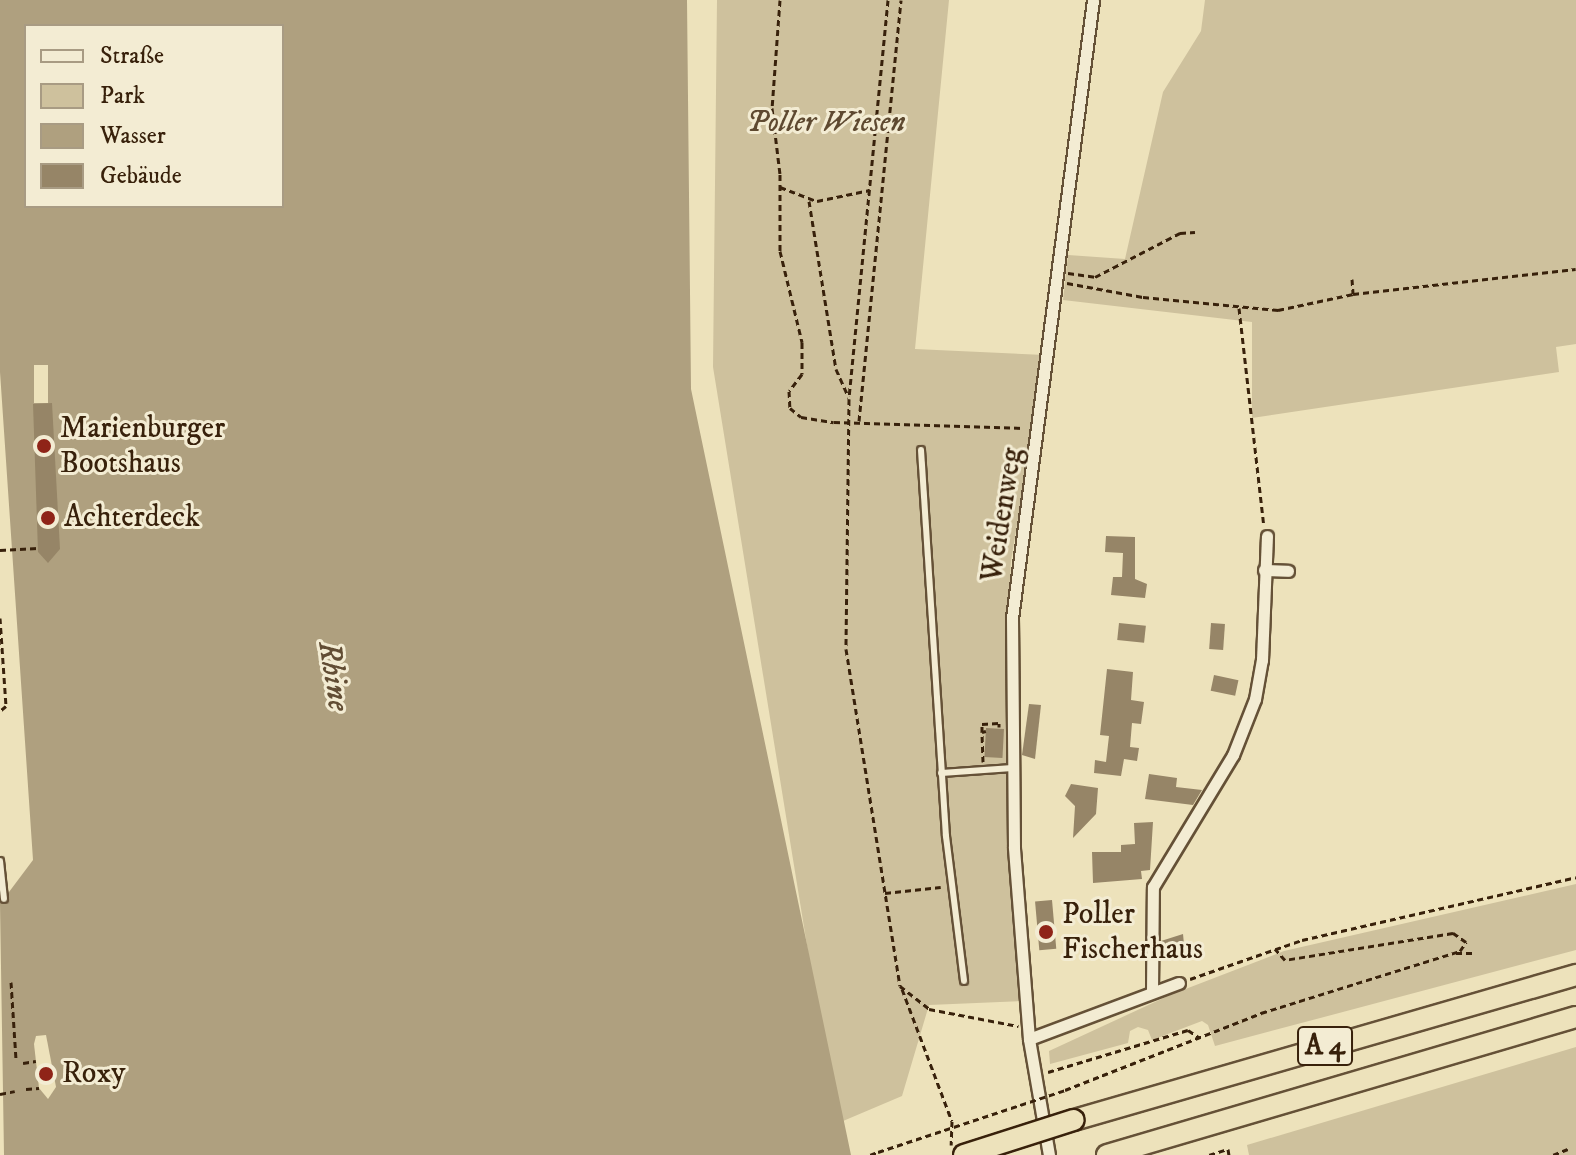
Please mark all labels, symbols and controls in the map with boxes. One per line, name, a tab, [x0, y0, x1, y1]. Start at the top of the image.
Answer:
legend	[24, 24, 284, 208]
text: Straße	[100, 41, 164, 71]
text: Park	[100, 81, 145, 111]
park label: Poller Wiesen	[746, 105, 906, 141]
text: Wasser	[100, 121, 166, 151]
text: Gebäude	[100, 161, 182, 191]
place label: Marienburger Bootshaus	[60, 411, 225, 482]
marker: Marienburger Bootshaus	[35, 437, 53, 455]
street label: Weidenweg	[975, 445, 1031, 585]
place label: Achterdeck	[64, 500, 200, 536]
marker: Achterdeck	[39, 509, 57, 527]
water label: Rhine	[309, 638, 357, 714]
place label: Poller Fischerhaus	[1062, 897, 1203, 968]
marker: Poller Fischerhaus	[1037, 923, 1055, 941]
road number: A 4	[1297, 1022, 1353, 1070]
place label: Roxy	[62, 1056, 125, 1092]
marker: Roxy	[37, 1065, 55, 1083]

